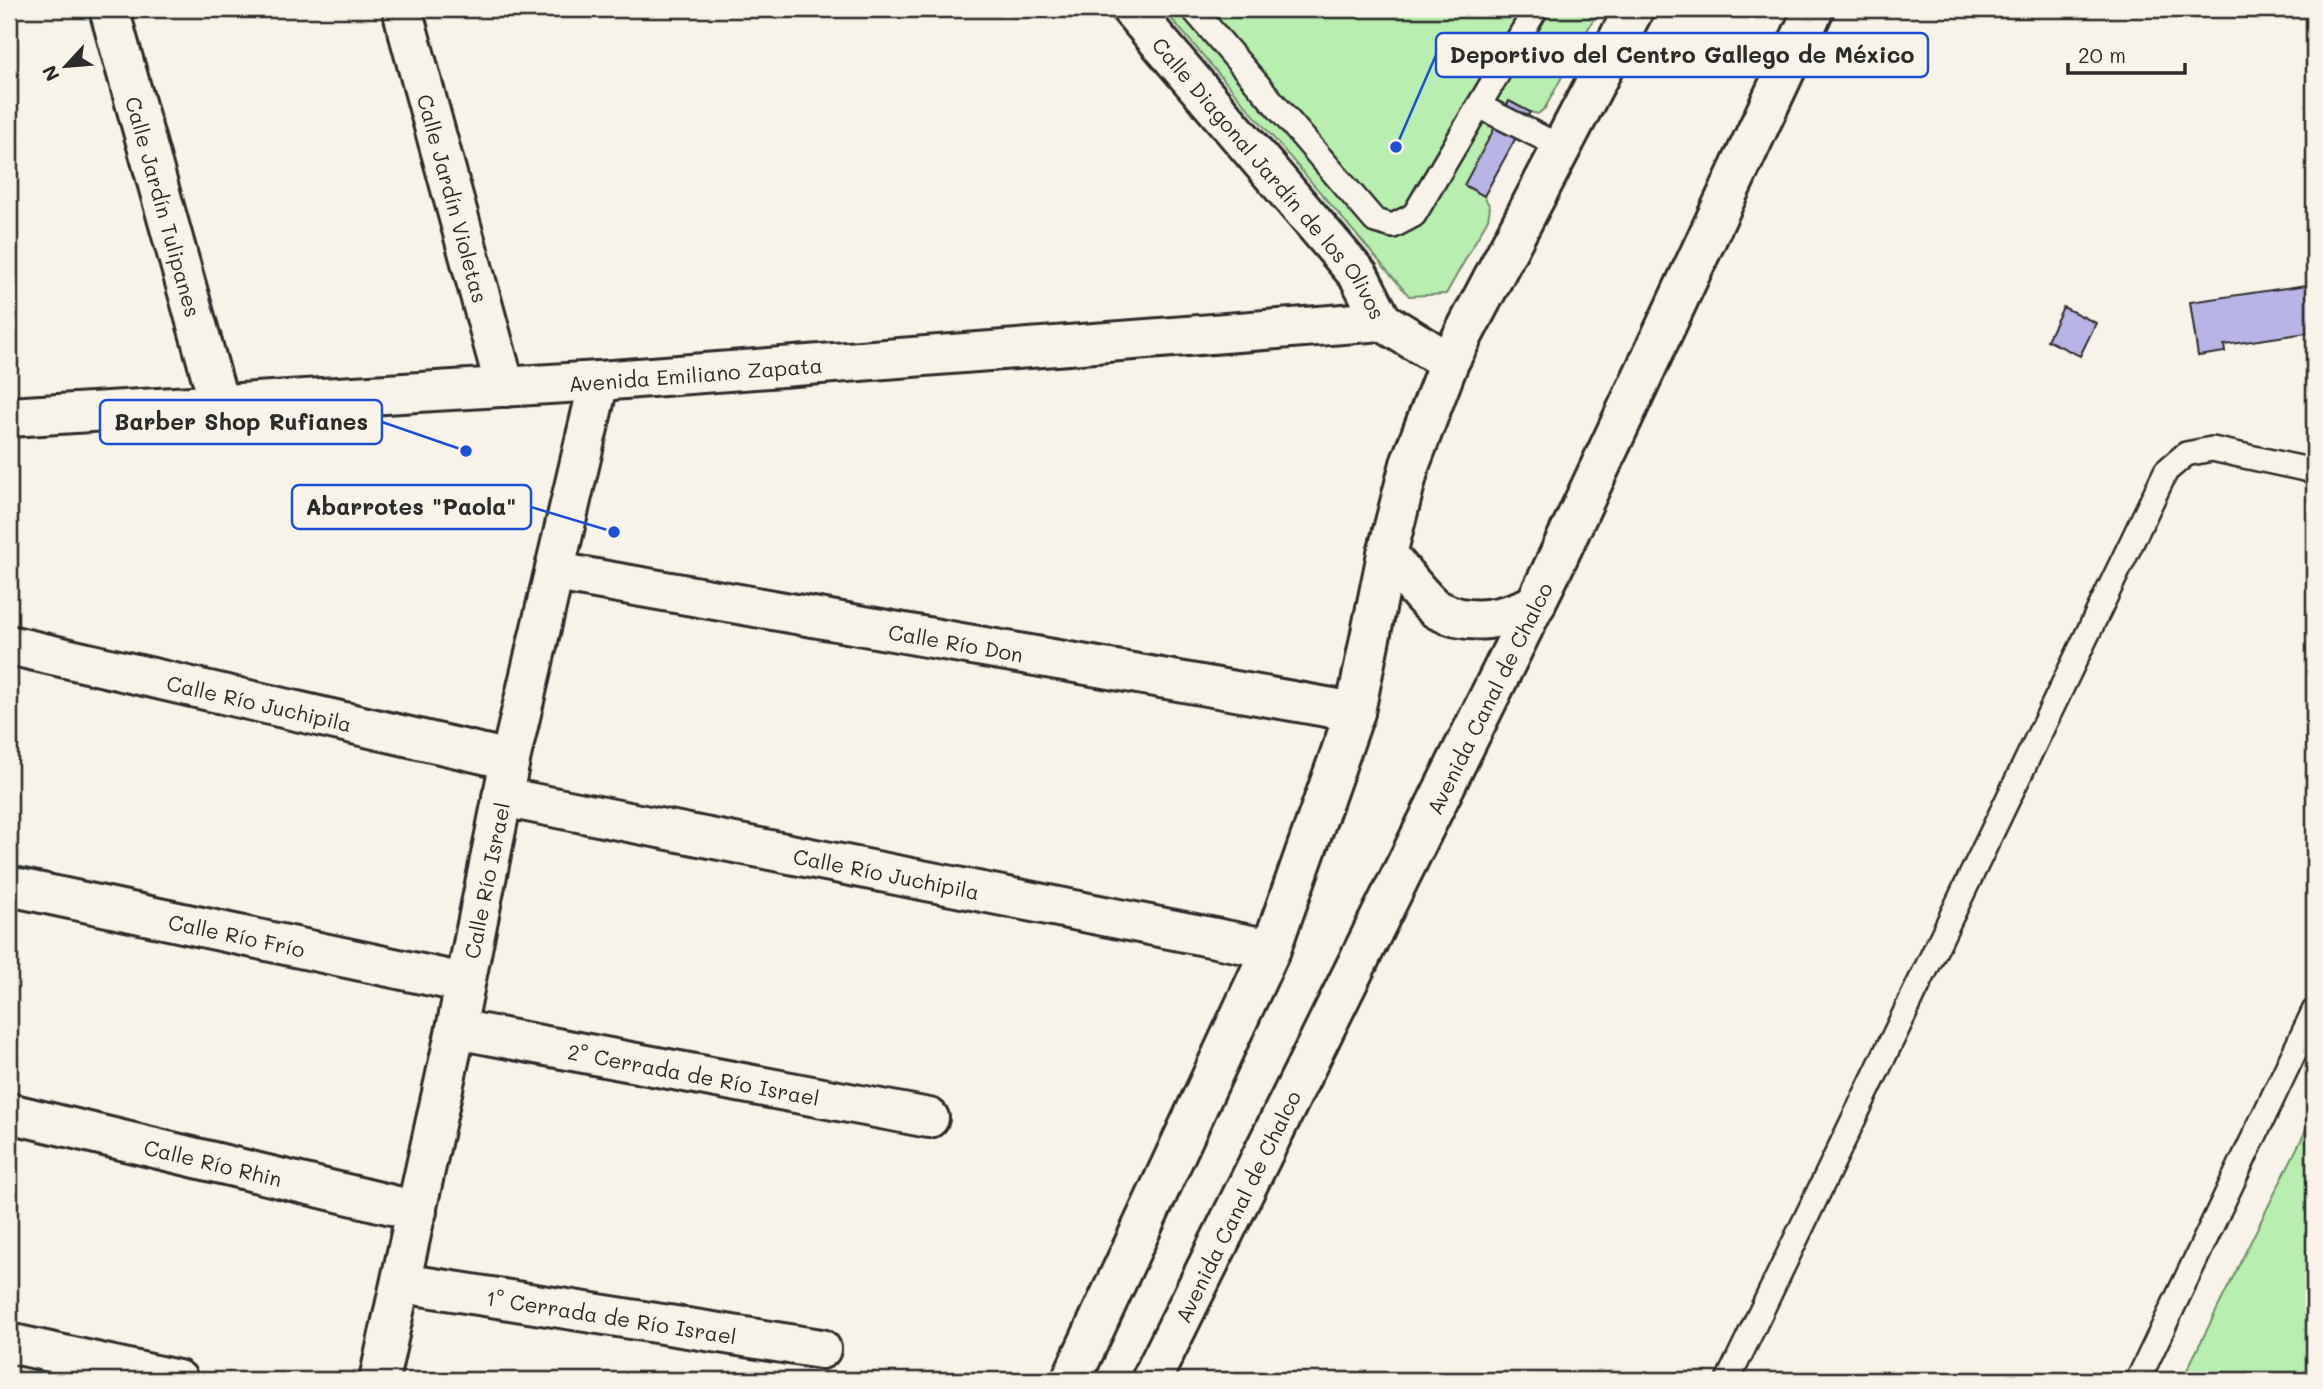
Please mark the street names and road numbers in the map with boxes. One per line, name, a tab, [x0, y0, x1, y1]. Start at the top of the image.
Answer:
street label: Calle Diagonal Jardín de los Olivos	[1147, 31, 1392, 324]
street label: Calle Jardín Violetas	[412, 91, 495, 305]
street label: Calle Jardín Tulipanes	[120, 93, 208, 320]
street label: Avenida Emiliano Zapata	[568, 350, 823, 396]
street label: Avenida Canal de Chalco	[1420, 577, 1557, 819]
street label: Calle Río Don	[887, 617, 1025, 667]
street label: Calle Río Juchipila	[164, 668, 355, 737]
street label: Calle Río Israel	[457, 800, 515, 961]
street label: Calle Río Juchipila	[791, 841, 982, 905]
street label: Calle Río Frío	[166, 907, 308, 962]
street label: 2° Cerrada de Río Israel	[566, 1037, 822, 1111]
street label: Avenida Canal de Chalco	[1168, 1086, 1306, 1327]
street label: Calle Río Rhin	[141, 1132, 285, 1192]
street label: 1° Cerrada de Río Israel	[484, 1283, 739, 1349]

